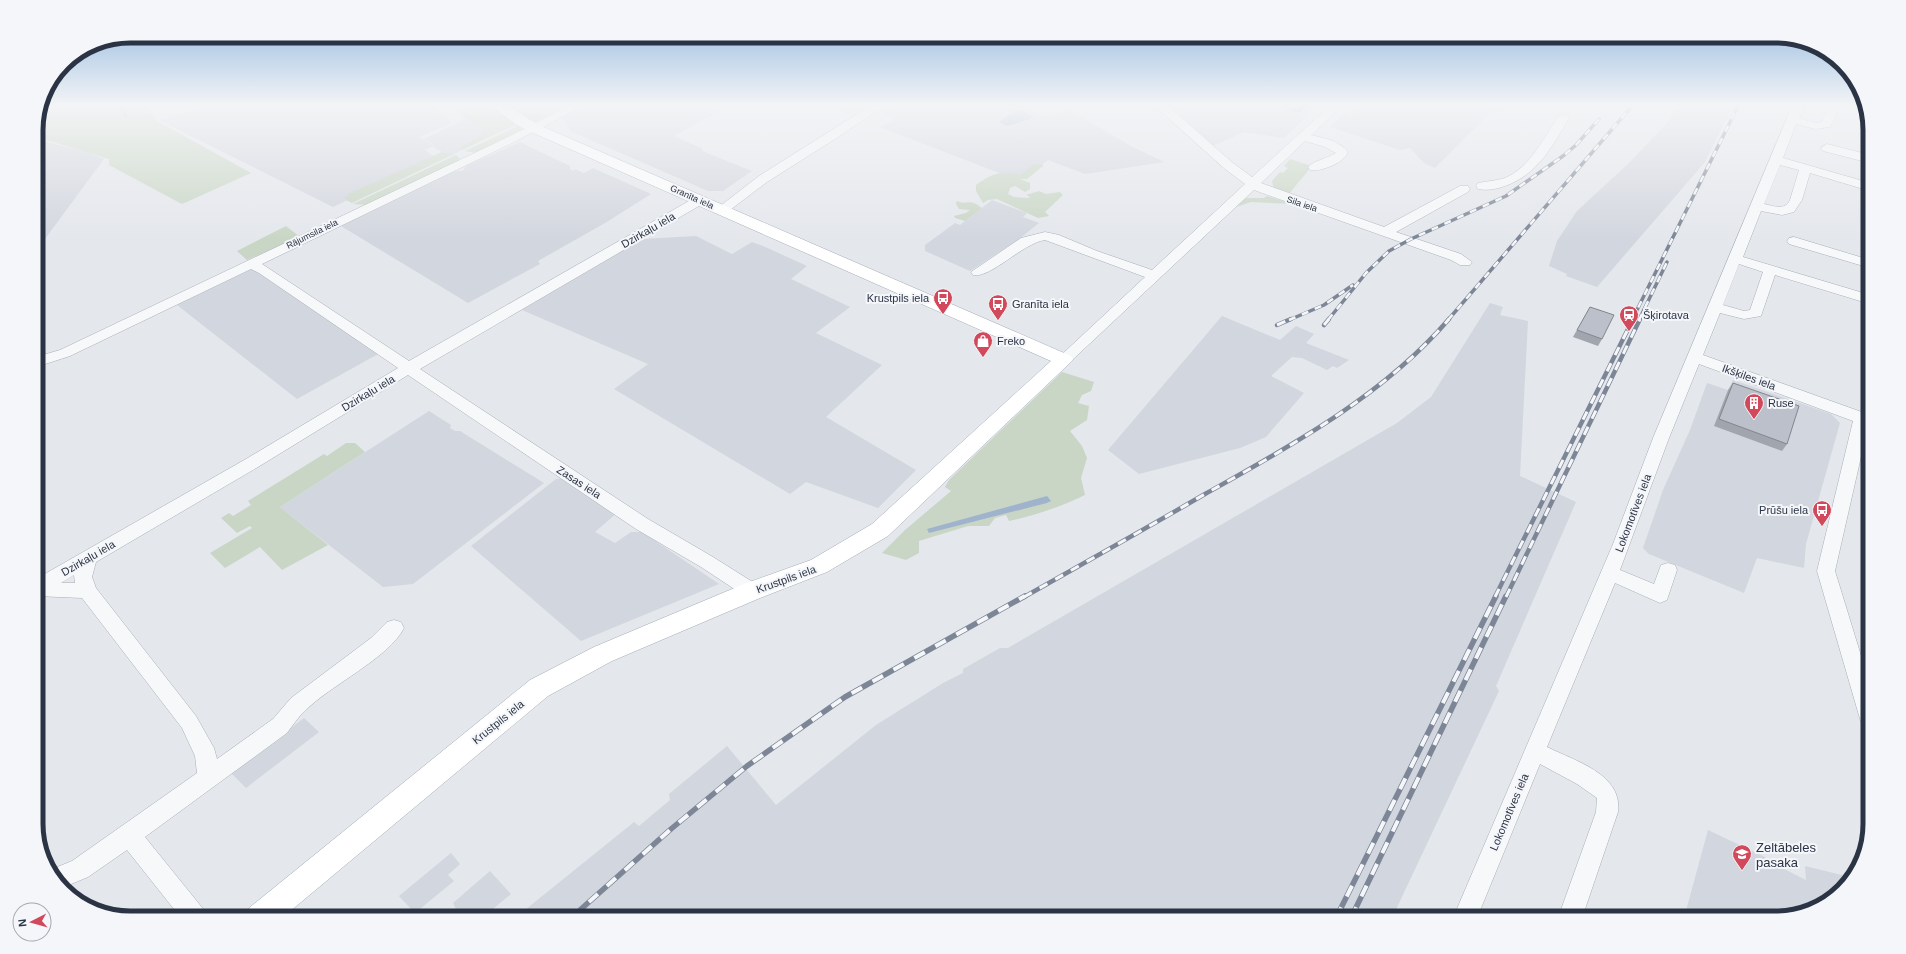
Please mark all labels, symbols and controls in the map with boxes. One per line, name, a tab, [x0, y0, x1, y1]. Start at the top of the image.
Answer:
street label: Granīta iela	[669, 183, 715, 211]
street label: Sila iela	[1285, 194, 1319, 214]
street label: Dzirkaļu iela	[619, 209, 678, 250]
street label: Rājumsila iela	[285, 217, 339, 251]
bus stop icon: Krustpils iela	[932, 287, 954, 315]
place label: Krustpils iela	[867, 292, 930, 304]
bus stop icon: Granīta iela	[987, 293, 1009, 321]
place label: Granīta iela	[1012, 298, 1070, 310]
station icon: Šķirotava	[1618, 304, 1640, 332]
place label: Šķirotava	[1643, 309, 1690, 321]
shop icon: Freko	[972, 330, 994, 358]
place label: Freko	[997, 335, 1025, 347]
street label: Ikšķiles iela	[1721, 362, 1778, 393]
street label: Dzirkaļu iela	[339, 372, 398, 414]
building icon: Ruse	[1743, 392, 1765, 420]
place label: Ruse	[1768, 397, 1794, 409]
street label: Zasas iela	[555, 463, 604, 501]
street label: Lokomotīves iela	[1613, 471, 1654, 554]
bus stop icon: Prūšu iela	[1811, 499, 1833, 527]
place label: Prūšu iela	[1759, 504, 1809, 516]
street label: Dzirkaļu iela	[59, 537, 118, 578]
street label: Krustpils iela	[755, 562, 818, 595]
street label: Krustpils iela	[470, 697, 527, 746]
street label: Lokomotīves iela	[1487, 771, 1531, 852]
place label: Zeltābeles pasaka	[1756, 840, 1816, 870]
school or university icon: Zeltābeles pasaka	[1731, 843, 1753, 871]
north arrow	[12, 902, 52, 942]
text: N	[16, 918, 28, 928]

